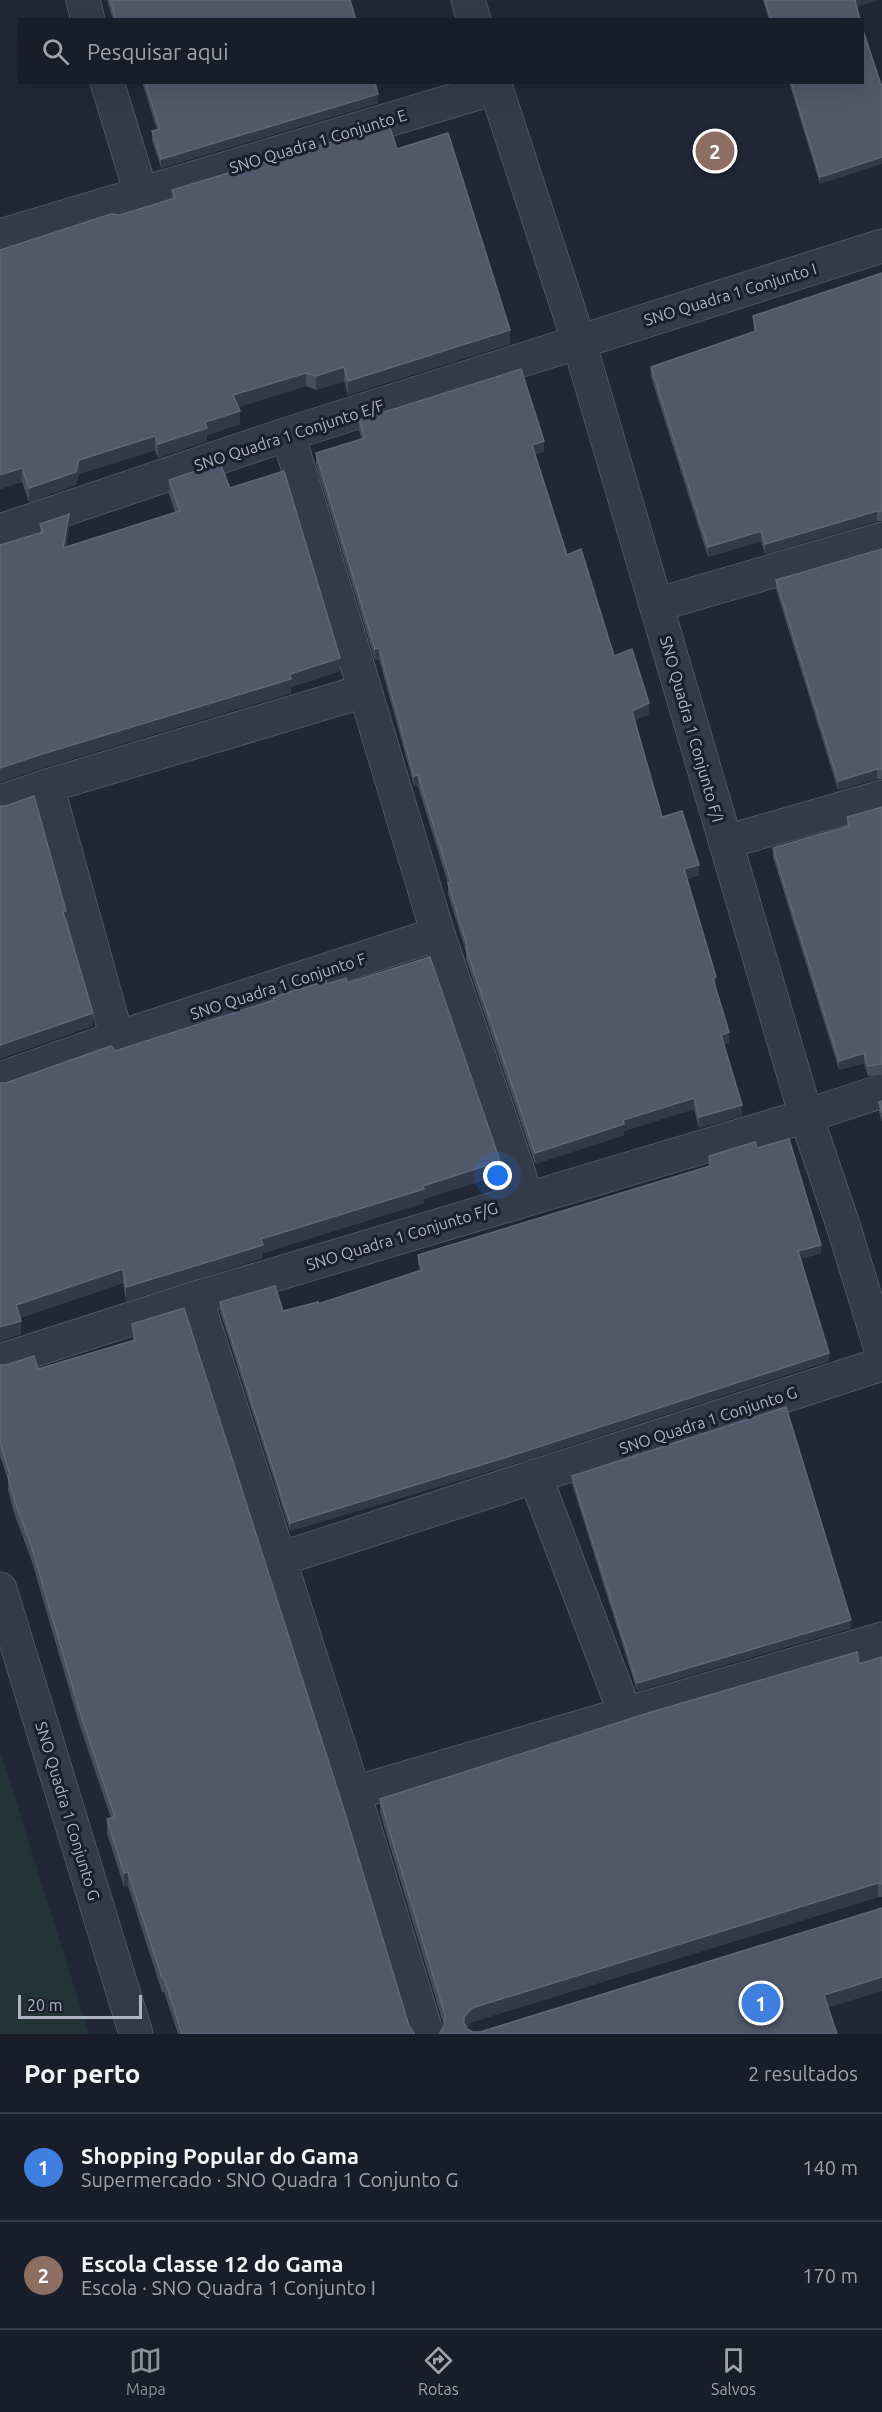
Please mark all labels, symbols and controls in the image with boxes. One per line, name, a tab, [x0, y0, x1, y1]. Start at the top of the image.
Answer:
search box	[18, 18, 864, 84]
icon: search	[39, 35, 72, 68]
text: Pesquisar aqui	[87, 39, 229, 64]
street label: SNO Quadra 1 Conjunto E	[227, 105, 409, 177]
pin: 2	[696, 128, 734, 174]
street label: SNO Quadra 1 Conjunto I	[642, 259, 818, 329]
street label: SNO Quadra 1 Conjunto E/F	[192, 396, 386, 474]
street label: SNO Quadra 1 Conjunto F/I	[657, 634, 727, 824]
street label: SNO Quadra 1 Conjunto F	[188, 949, 368, 1023]
your location	[483, 1161, 512, 1190]
street label: SNO Quadra 1 Conjunto F/G	[304, 1198, 500, 1274]
street label: SNO Quadra 1 Conjunto G	[617, 1383, 799, 1457]
street label: SNO Quadra 1 Conjunto G	[32, 1719, 104, 1903]
pin: 1	[742, 1980, 780, 2026]
scale bar	[18, 1992, 142, 2020]
text: 20 m	[27, 1996, 63, 2014]
text: Por perto	[24, 2059, 140, 2088]
text: 2 resultados	[748, 2062, 858, 2085]
text: Shopping Popular do Gama	[81, 2143, 359, 2168]
text: 1	[38, 2156, 49, 2179]
text: 140 m	[802, 2156, 858, 2179]
text: Supermercado · SNO Quadra 1 Conjunto G	[81, 2168, 459, 2191]
text: Escola Classe 12 do Gama	[81, 2251, 344, 2276]
text: 2	[38, 2264, 49, 2287]
text: 170 m	[802, 2264, 858, 2287]
text: Escola · SNO Quadra 1 Conjunto I	[81, 2276, 376, 2299]
tab: Mapa	[126, 2344, 166, 2398]
tab: Rotas	[418, 2344, 459, 2398]
tab: Salvos	[711, 2344, 756, 2398]

